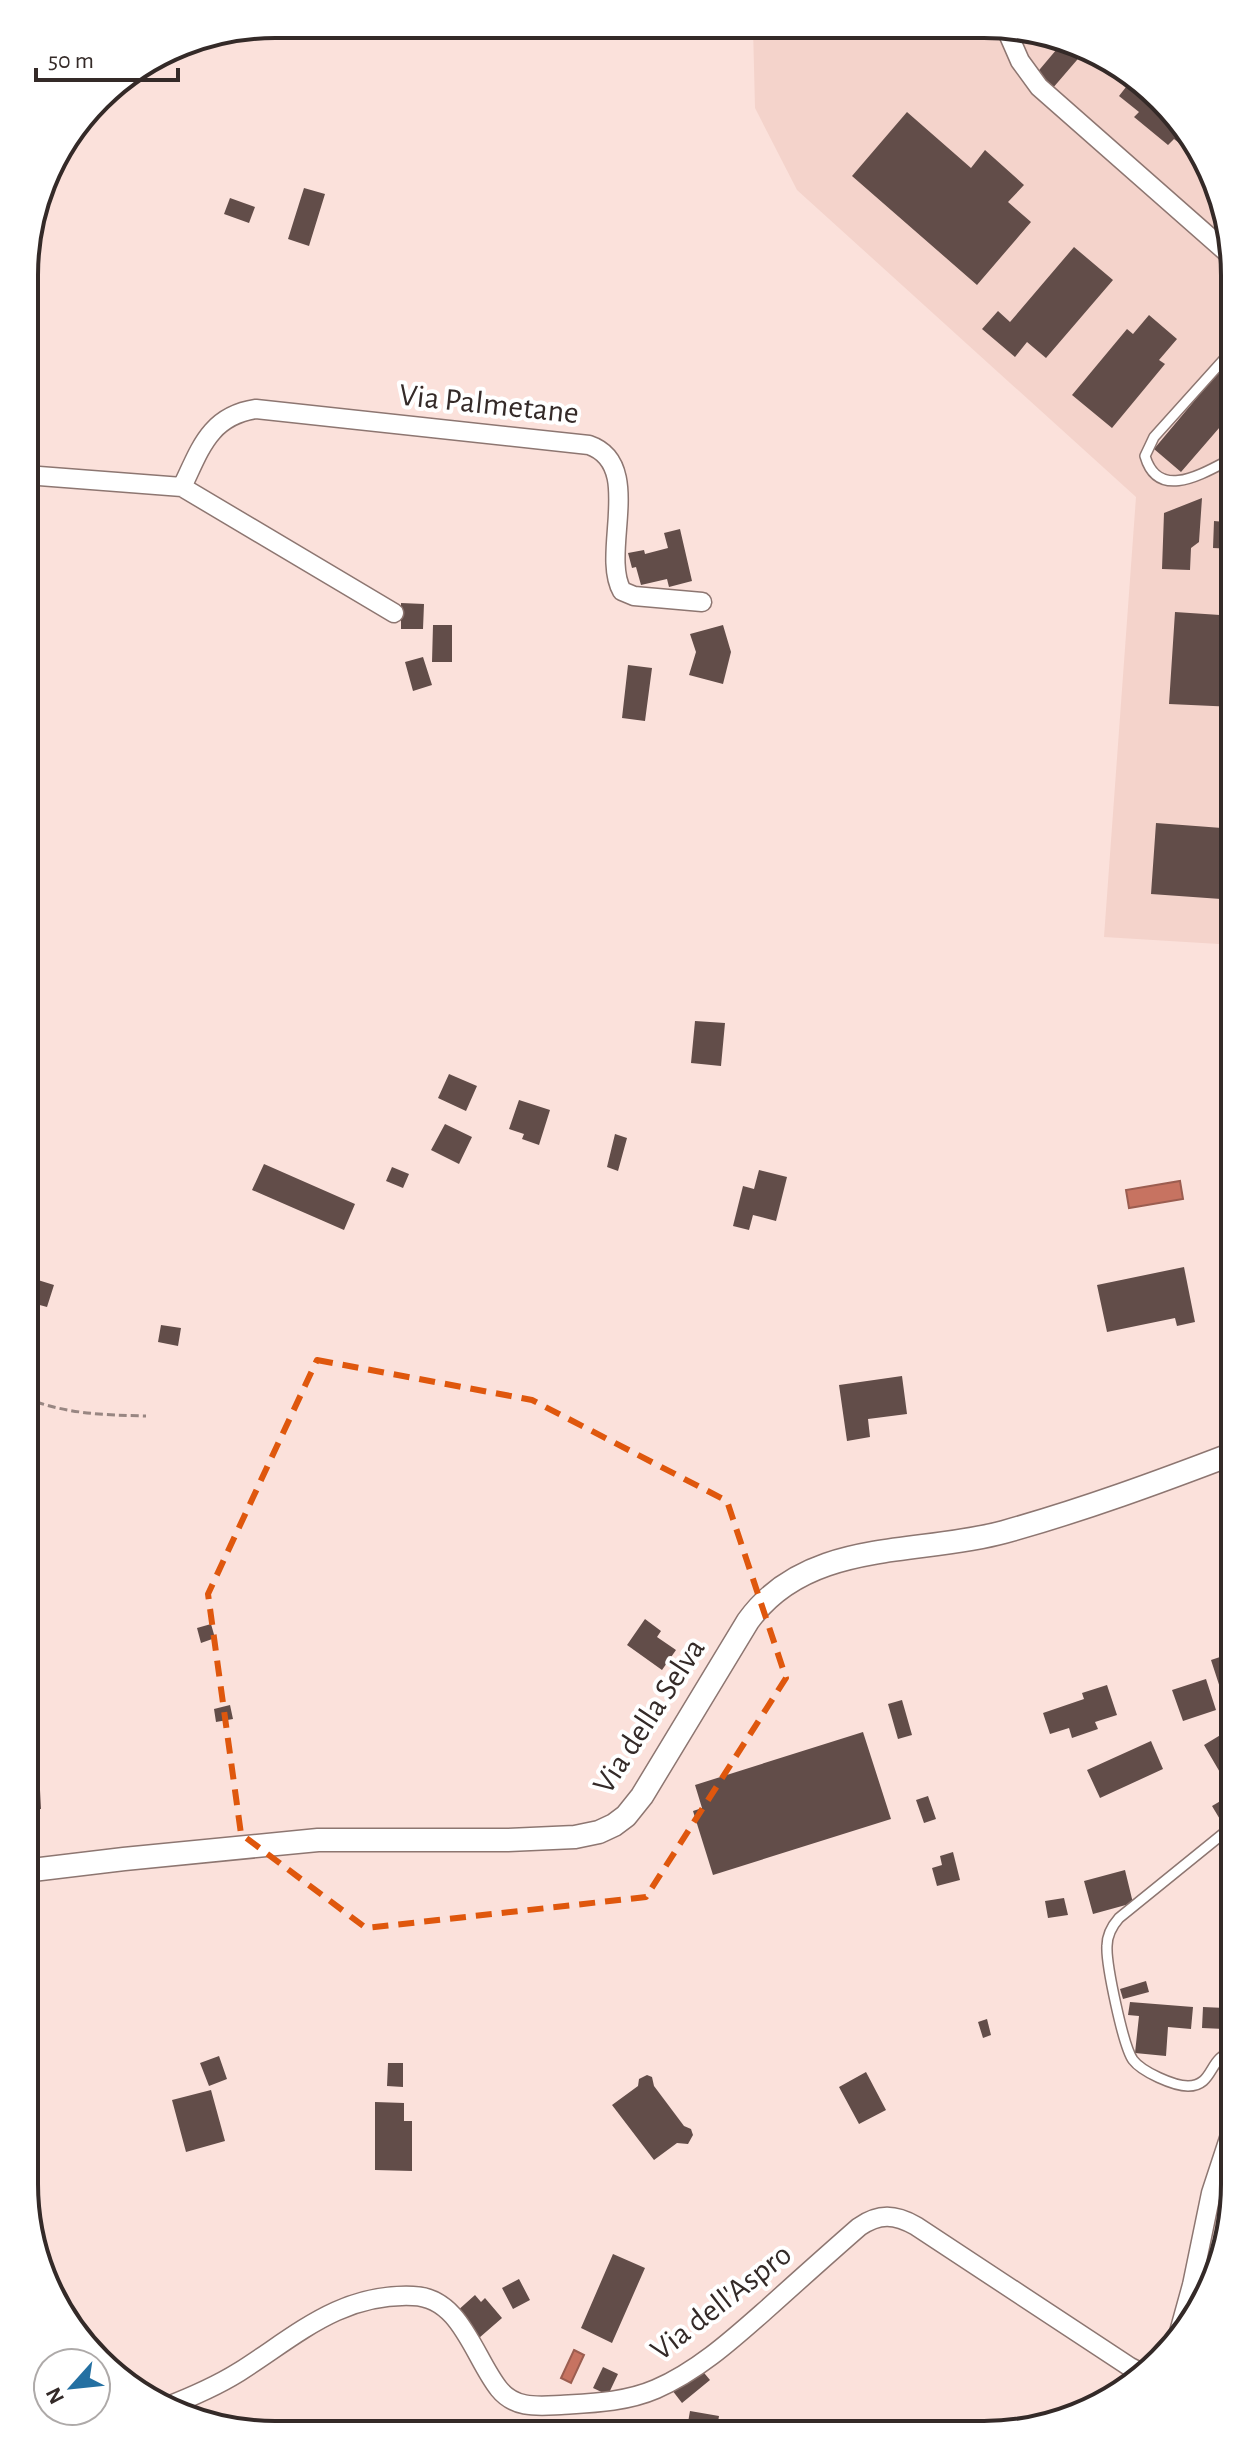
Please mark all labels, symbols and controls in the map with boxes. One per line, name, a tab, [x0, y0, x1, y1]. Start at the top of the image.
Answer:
scale bar	[36, 32, 178, 82]
text: 50 m	[48, 49, 94, 73]
street label: Via Palmetane	[398, 379, 580, 429]
street label: Via della Selva	[587, 1633, 711, 1799]
street label: Via dell'Aspro	[645, 2237, 797, 2367]
north arrow	[32, 2347, 112, 2427]
text: N	[42, 2384, 68, 2407]

